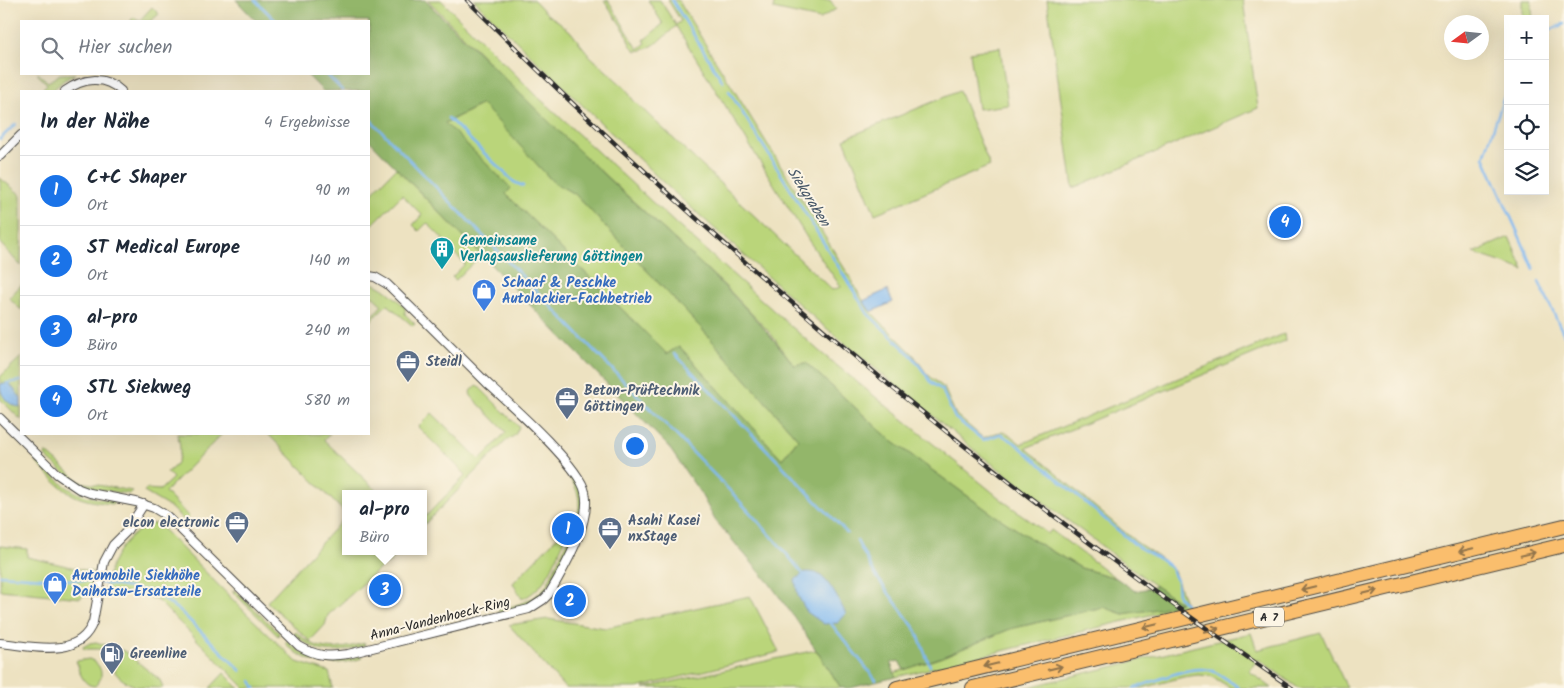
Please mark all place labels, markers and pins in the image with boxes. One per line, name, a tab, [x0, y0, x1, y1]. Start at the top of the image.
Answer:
pin: 4	[1269, 203, 1301, 241]
place label: Gemeinsame Verlagsauslieferung Göttingen	[460, 230, 643, 268]
building icon: Gemeinsame Verlagsauslieferung Göttingen	[429, 236, 455, 270]
place label: Schaaf & Peschke Autolackier-Fachbetrieb	[502, 272, 652, 310]
shop icon: Schaaf & Peschke Autolackier-Fachbetrieb	[471, 278, 497, 312]
office icon: Steidl	[395, 349, 421, 383]
place label: Steidl	[426, 351, 462, 373]
place label: Beton-Prüftechnik Göttingen	[584, 380, 700, 418]
office icon: Beton-Prüftechnik Göttingen	[554, 386, 580, 420]
office icon: elcon electronic	[224, 510, 250, 544]
pin: 1	[552, 510, 584, 548]
place label: Asahi Kasei nxStage	[628, 510, 700, 548]
place label: elcon electronic	[123, 512, 220, 534]
office icon: Asahi Kasei nxStage	[597, 516, 623, 550]
place label: Automobile Siekhöhe Daihatsu-Ersatzteile	[72, 565, 201, 603]
shop icon: Automobile Siekhöhe Daihatsu-Ersatzteile	[42, 571, 68, 605]
pin: 3	[369, 571, 401, 609]
pin: 2	[554, 582, 586, 620]
fuel station icon: Greenline	[99, 641, 125, 675]
place label: Greenline	[130, 643, 187, 665]

